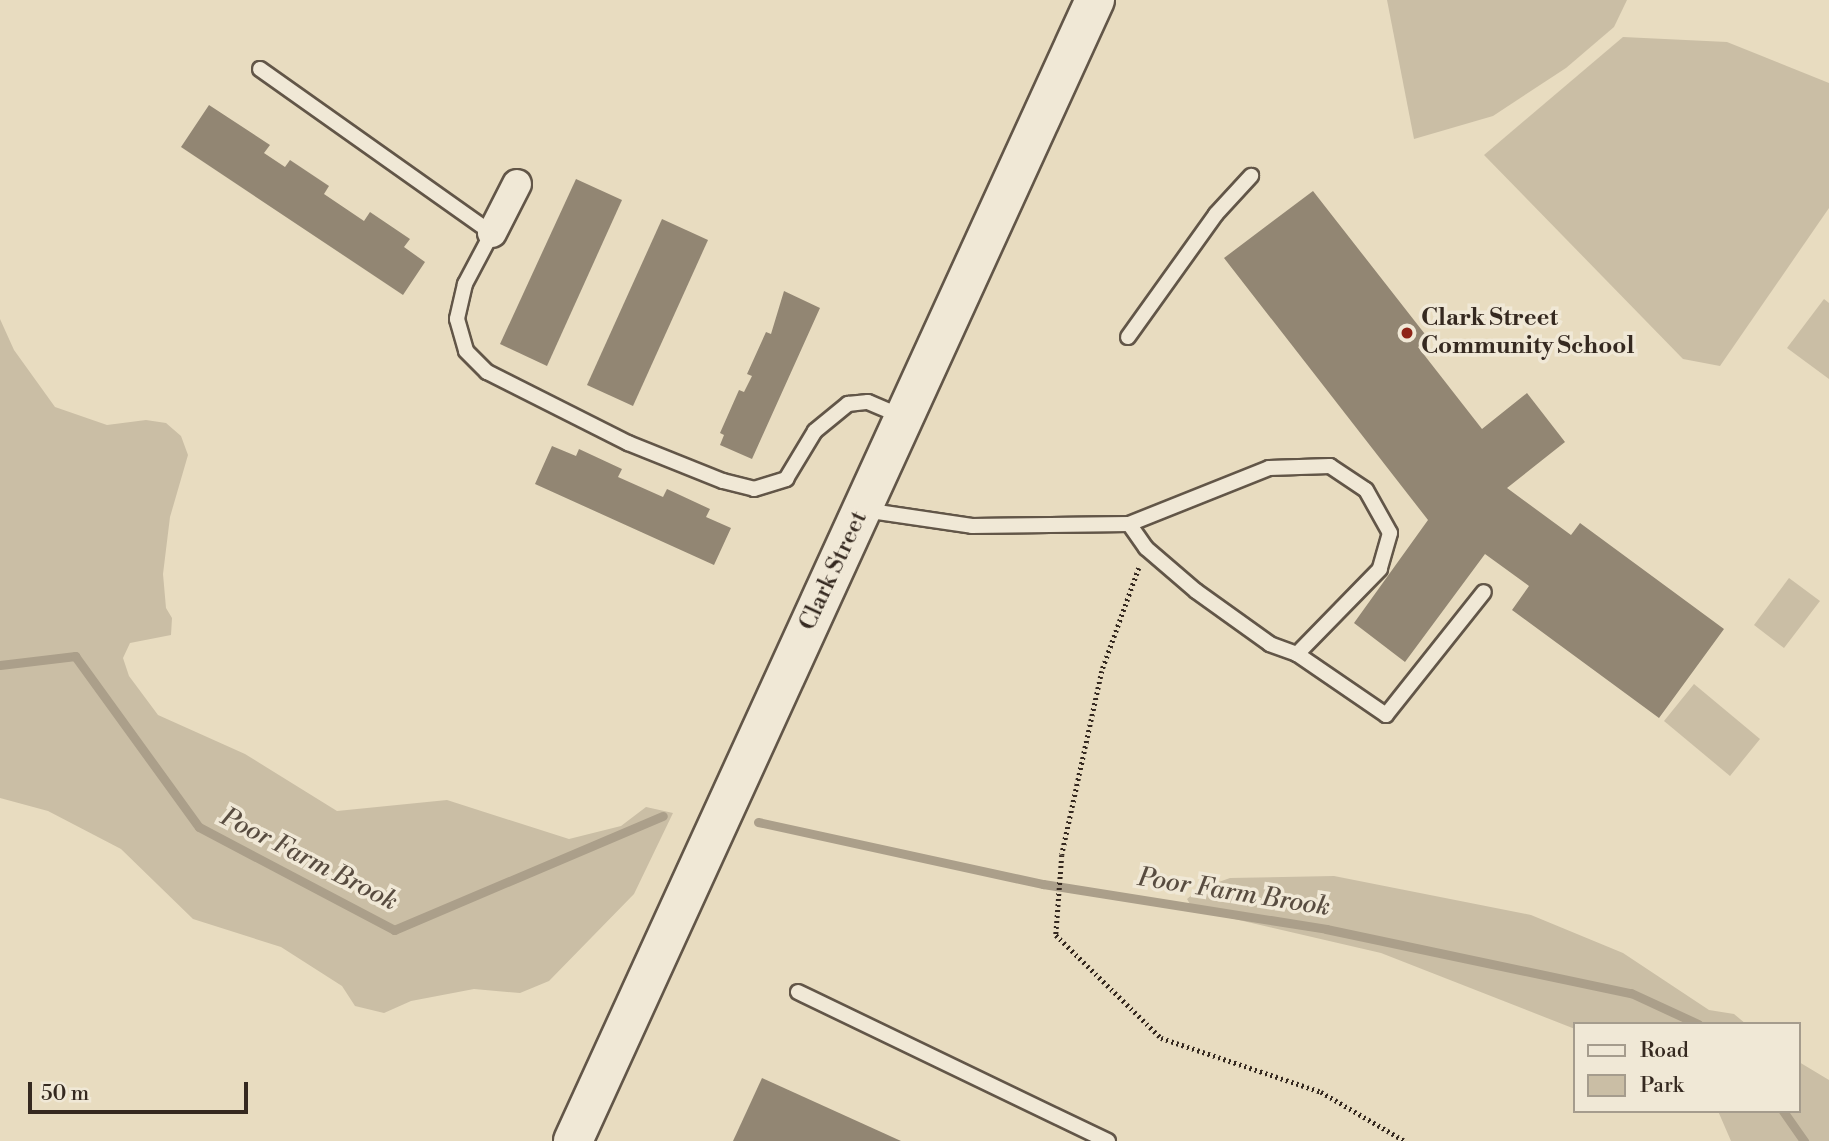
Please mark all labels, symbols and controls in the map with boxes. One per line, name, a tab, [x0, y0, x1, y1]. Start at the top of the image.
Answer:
place label: Clark Street Community School	[1421, 305, 1634, 361]
marker: Clark Street Community School	[1399, 325, 1415, 341]
street label: Clark Street	[794, 507, 874, 635]
water label: Poor Farm Brook	[215, 802, 403, 918]
water label: Poor Farm Brook	[1136, 862, 1332, 924]
legend	[1574, 1022, 1801, 1113]
text: Road	[1640, 1038, 1689, 1064]
scale bar	[32, 1068, 252, 1112]
text: Park	[1640, 1073, 1684, 1099]
text: 50 m	[41, 1081, 89, 1107]

